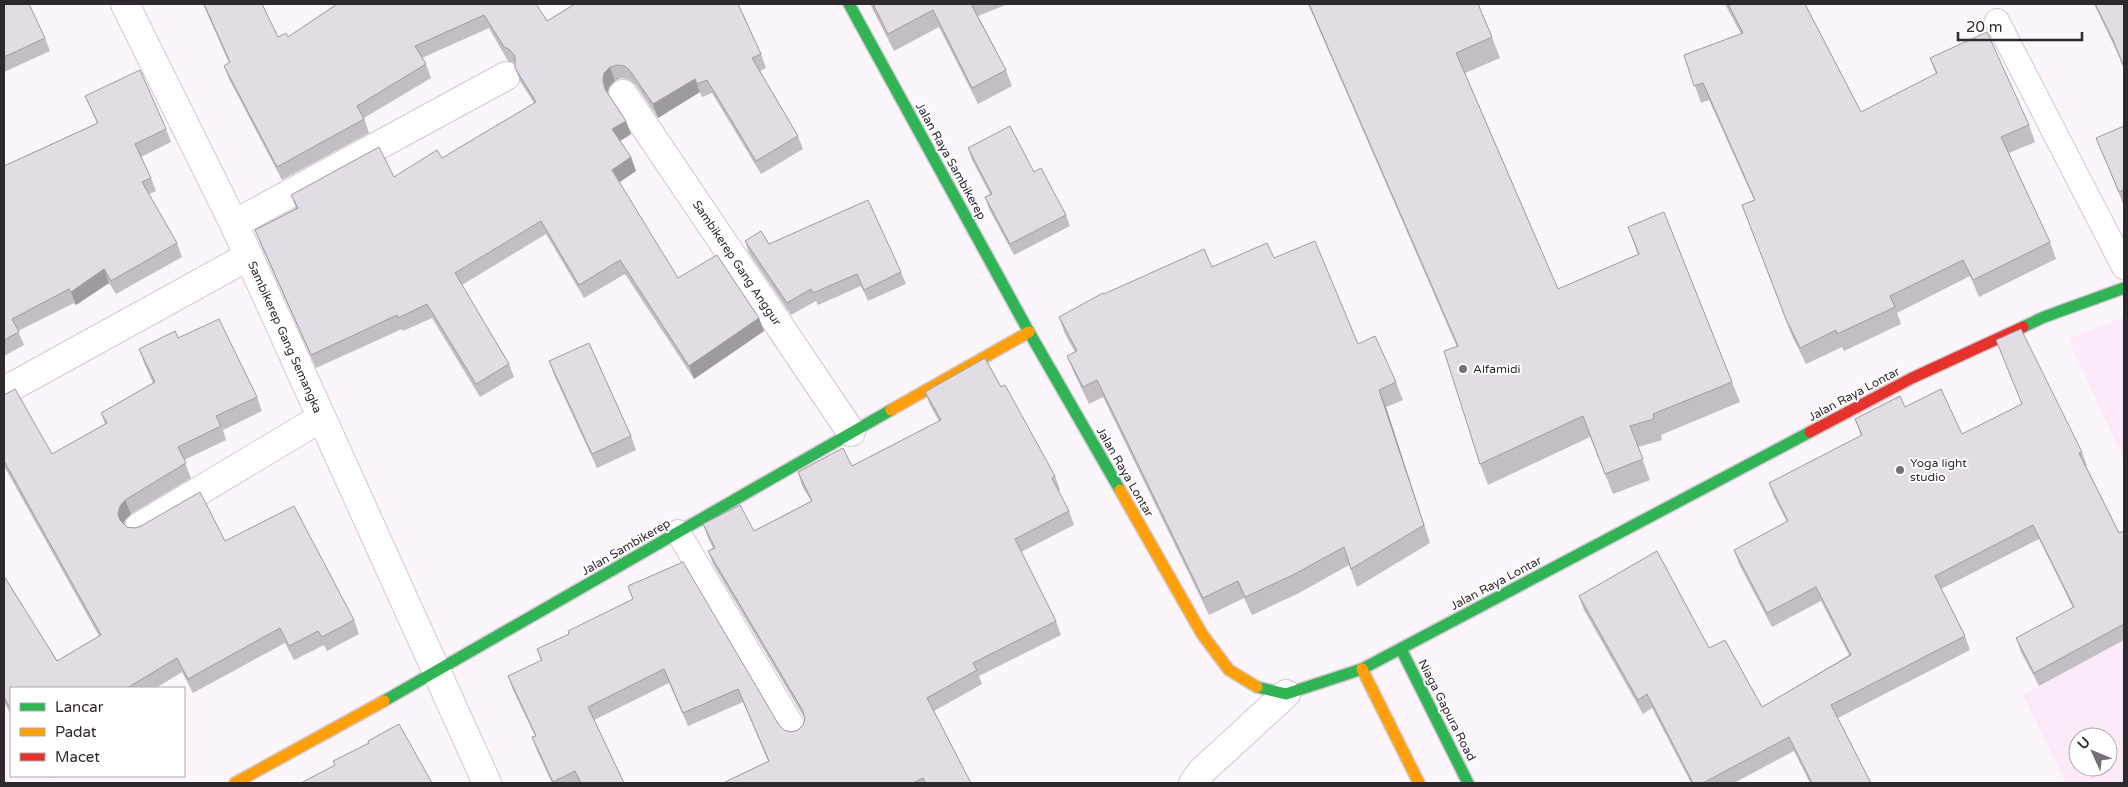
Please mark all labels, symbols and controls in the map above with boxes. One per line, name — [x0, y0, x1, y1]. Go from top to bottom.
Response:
scale bar — [1958, 10, 2082, 42]
text: 20 m — [1966, 18, 2003, 36]
street label: Jalan Raya Sambikerep — [913, 100, 989, 222]
street label: Sambikerep Gang Anggur — [690, 198, 784, 329]
street label: Sambikerep Gang Semangka — [245, 259, 325, 415]
place label: Alfamidi — [1473, 362, 1521, 376]
marker: Alfamidi — [1457, 363, 1469, 375]
street label: Jalan Raya Lontar — [1806, 364, 1902, 424]
street label: Jalan Raya Lontar — [1094, 425, 1157, 520]
place label: Yoga light studio — [1910, 456, 1967, 484]
marker: Yoga light studio — [1894, 464, 1906, 476]
street label: Jalan Sambikerep — [579, 516, 673, 578]
street label: Jalan Raya Lontar — [1448, 553, 1544, 613]
street label: Niaga Gapura Road — [1415, 657, 1479, 763]
legend — [10, 687, 185, 777]
text: Lancar — [55, 698, 104, 716]
text: Padat — [55, 723, 97, 741]
north arrow — [2068, 727, 2118, 777]
text: U — [2074, 734, 2094, 753]
text: Macet — [55, 748, 100, 766]

